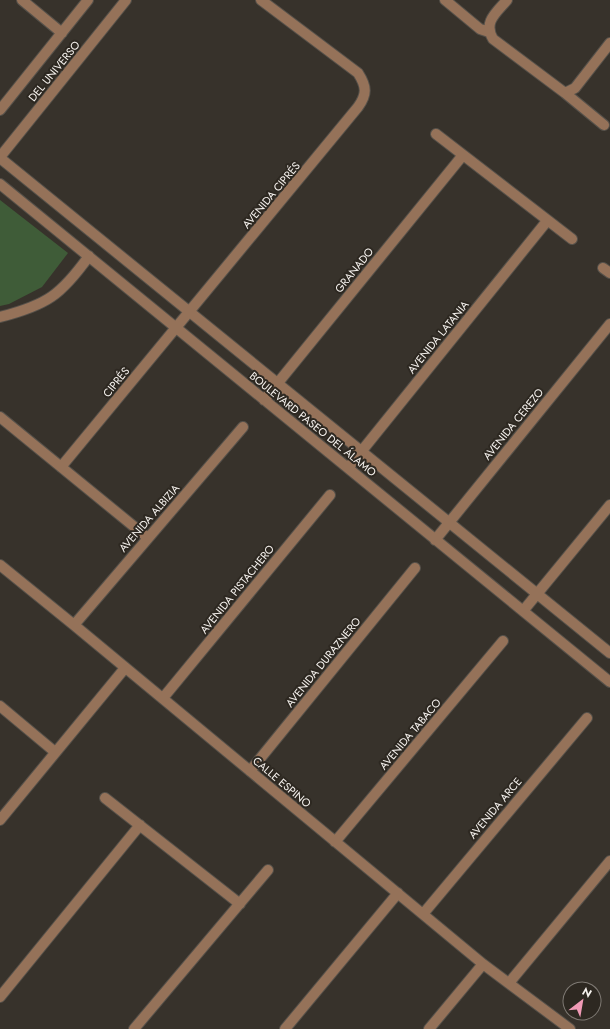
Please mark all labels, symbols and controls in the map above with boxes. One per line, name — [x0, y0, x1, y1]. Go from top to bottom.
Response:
street label: DEL UNIVERSO — [24, 37, 84, 105]
street label: AVENIDA CIPRÉS — [238, 158, 304, 232]
street label: GRANADO — [331, 244, 377, 296]
street label: AVENIDA LATANIA — [403, 296, 473, 377]
street label: CIPRÉS — [99, 364, 133, 400]
street label: BOULEVARD PASEO DEL ÁLAMO — [246, 368, 380, 480]
street label: AVENIDA CEREZO — [479, 384, 547, 463]
street label: AVENIDA ALBIZIA — [115, 480, 184, 555]
street label: AVENIDA PISTACHERO — [196, 541, 278, 637]
street label: AVENIDA DURAZNERO — [282, 613, 365, 710]
street label: AVENIDA TABACO — [375, 695, 445, 773]
street label: CALLE ESPINO — [249, 753, 315, 811]
street label: AVENIDA ARCE — [465, 774, 525, 842]
north arrow — [562, 981, 602, 1021]
text: N — [579, 983, 595, 1002]

